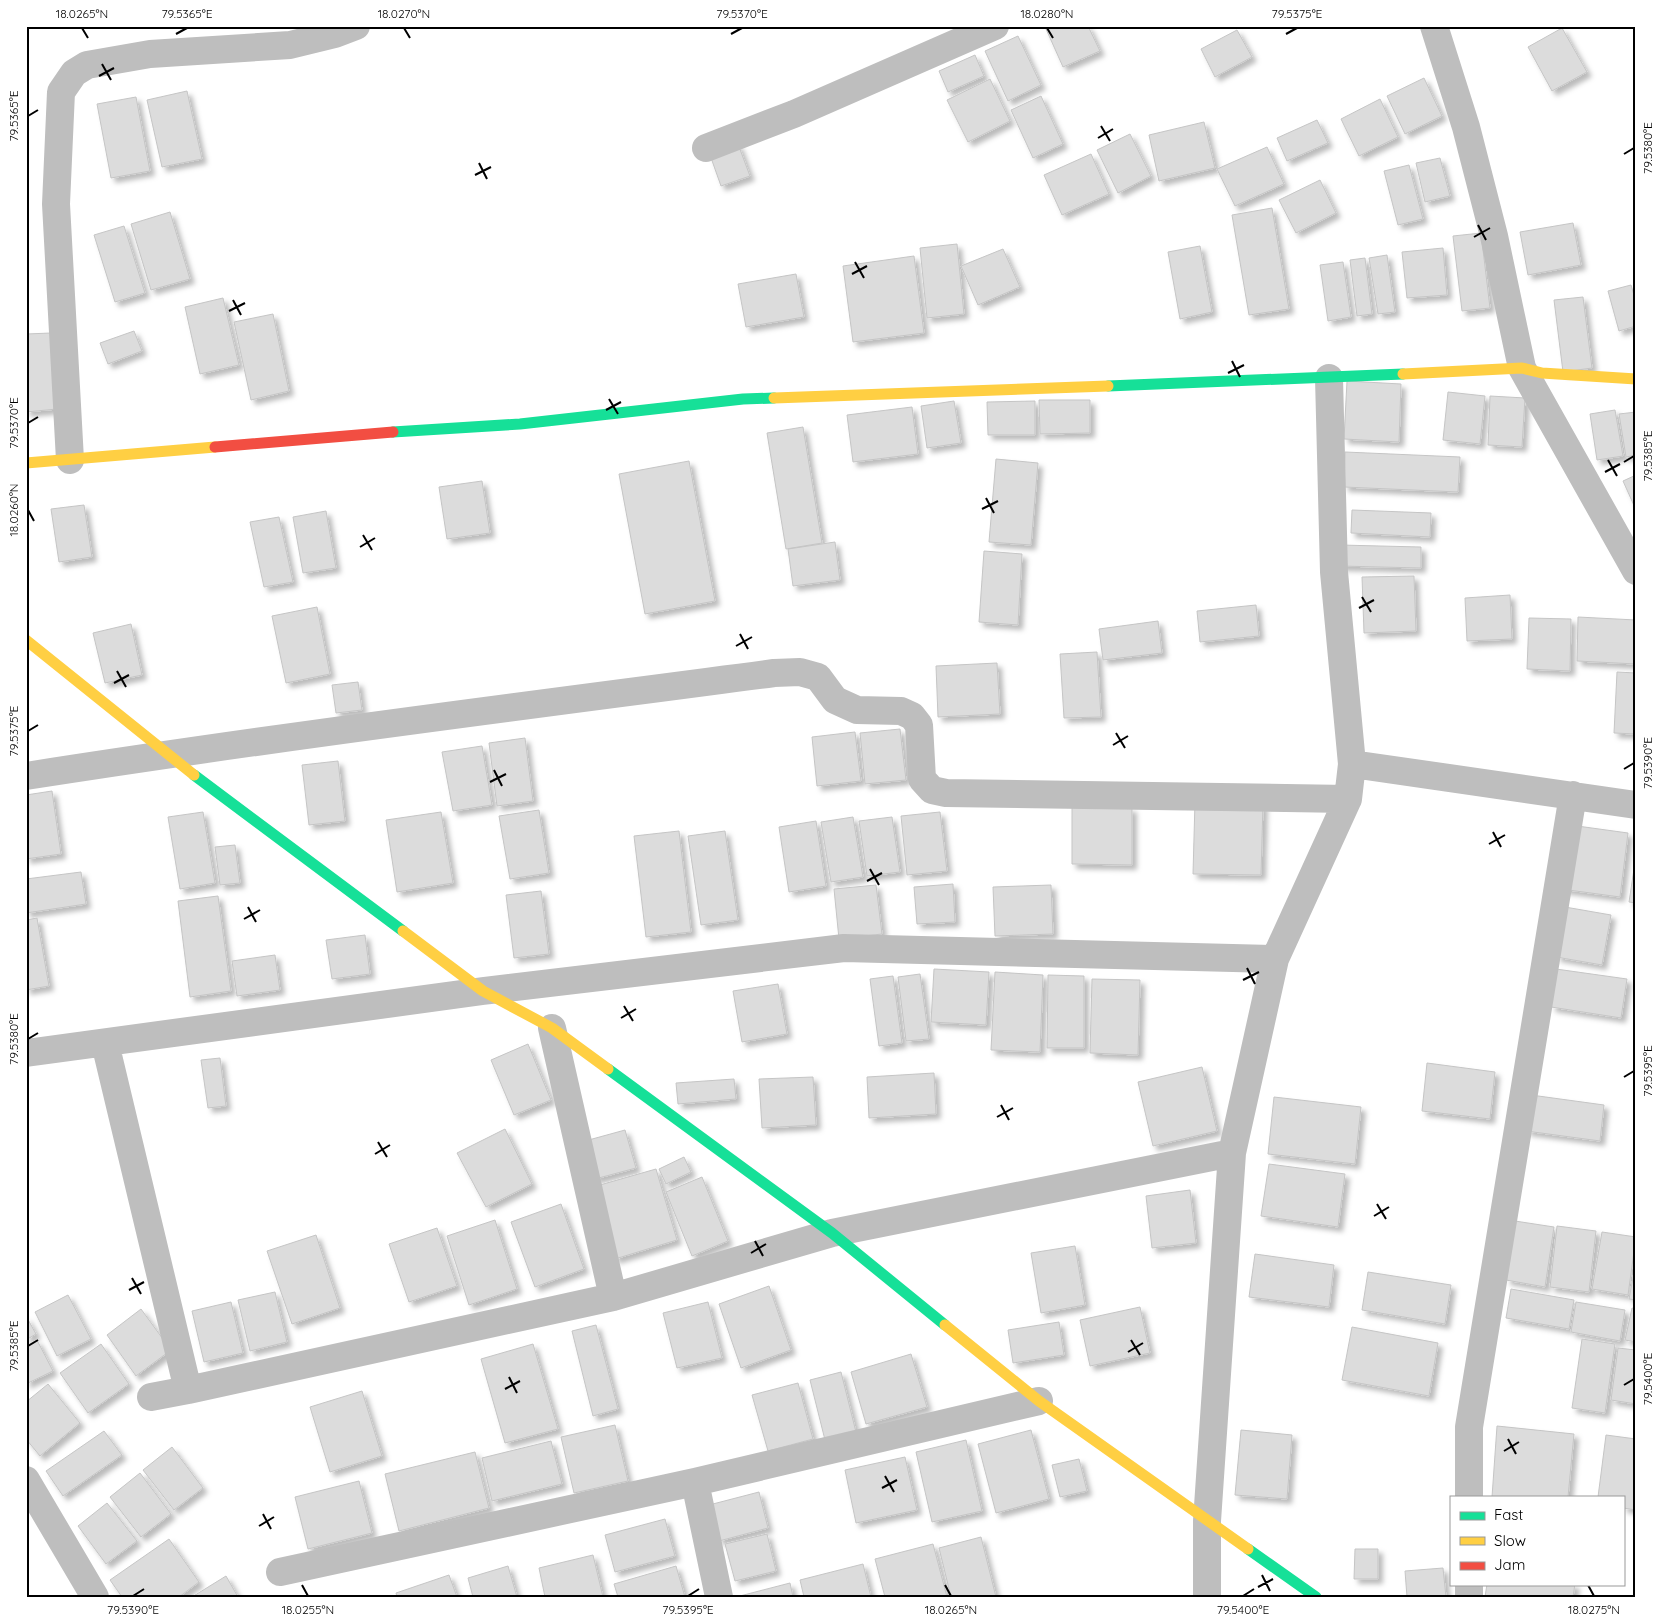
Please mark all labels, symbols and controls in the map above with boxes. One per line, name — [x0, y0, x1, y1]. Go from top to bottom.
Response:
text: 18.0265°N — [56, 6, 108, 21]
text: 79.5365°E — [161, 6, 213, 21]
text: 18.0270°N — [378, 6, 430, 21]
text: 79.5370°E — [716, 6, 768, 21]
text: 18.0280°N — [1020, 6, 1074, 21]
text: 79.5375°E — [1272, 6, 1323, 21]
text: 79.5365°E — [6, 90, 21, 142]
text: 79.5380°E — [1640, 122, 1655, 174]
text: 79.5370°E — [6, 397, 21, 449]
text: 79.5385°E — [1640, 430, 1655, 482]
text: 18.0260°N — [6, 483, 21, 537]
text: 79.5375°E — [6, 705, 21, 756]
text: 79.5390°E — [1640, 737, 1655, 789]
text: 79.5380°E — [6, 1013, 21, 1065]
text: 79.5395°E — [1640, 1045, 1655, 1097]
text: 79.5385°E — [6, 1320, 21, 1372]
text: 79.5400°E — [1640, 1353, 1655, 1405]
legend — [1450, 1496, 1624, 1586]
text: Fast — [1494, 1505, 1523, 1524]
text: Slow — [1494, 1531, 1526, 1550]
text: Jam — [1494, 1555, 1525, 1574]
text: 79.5390°E — [107, 1602, 159, 1617]
text: 18.0255°N — [282, 1602, 334, 1617]
text: 79.5395°E — [662, 1602, 714, 1617]
text: 18.0265°N — [925, 1602, 977, 1617]
text: 79.5400°E — [1217, 1602, 1269, 1617]
text: 18.0275°N — [1568, 1602, 1620, 1617]

